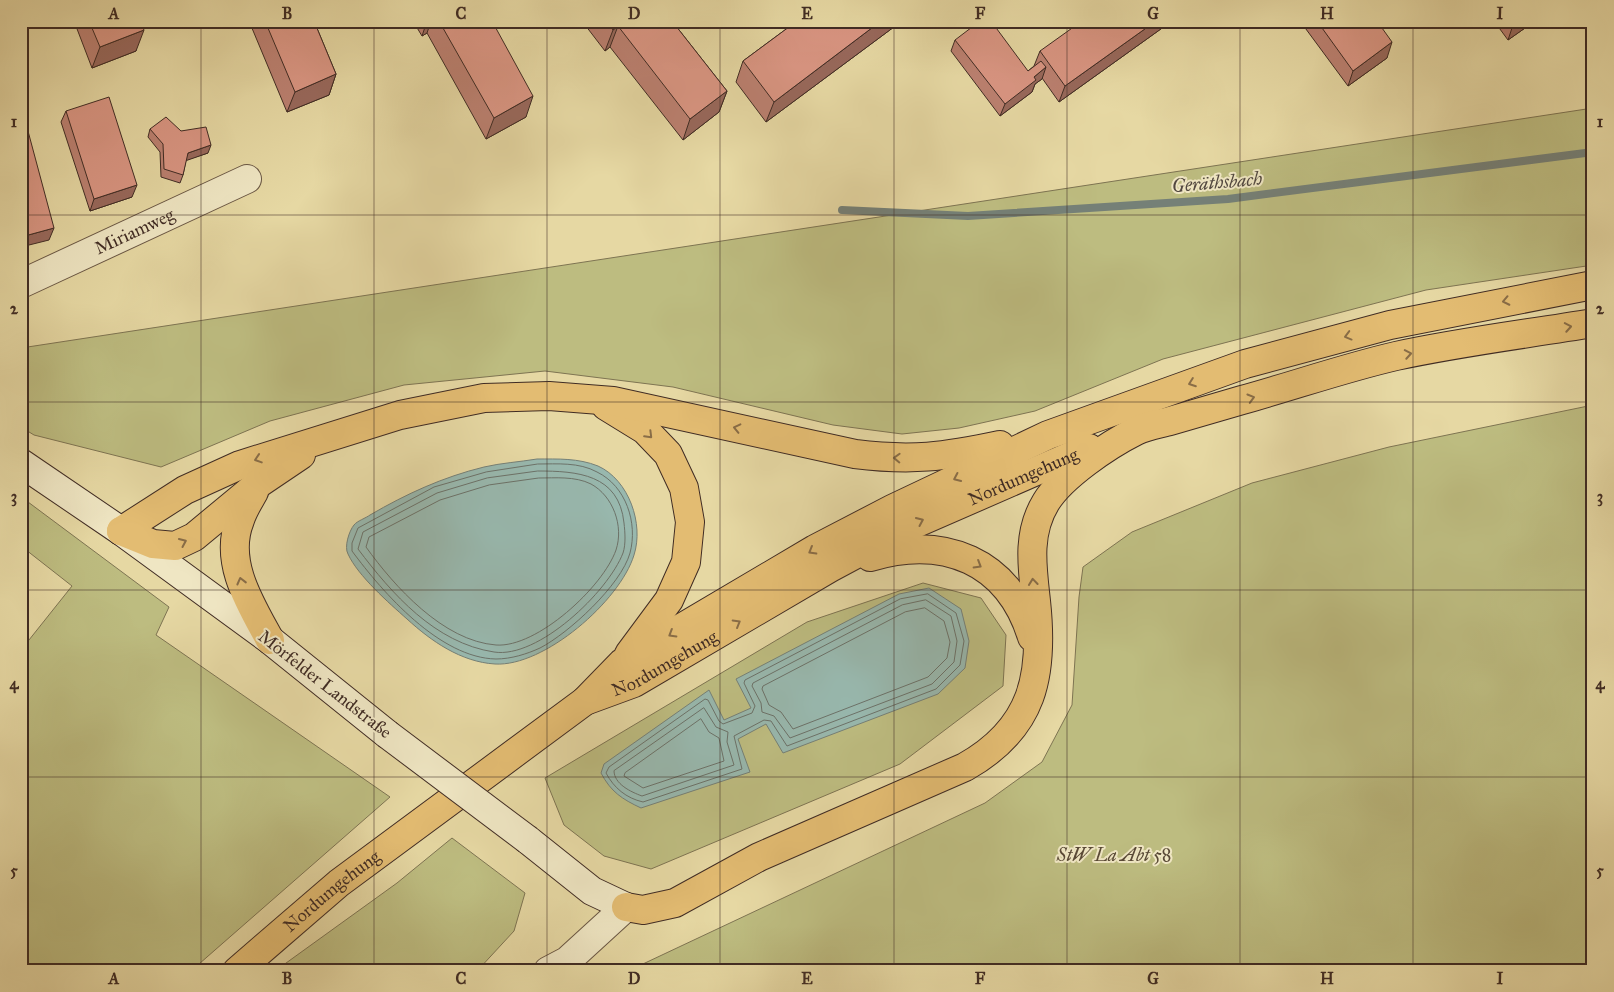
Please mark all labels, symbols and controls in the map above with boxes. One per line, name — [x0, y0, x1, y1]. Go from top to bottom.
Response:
text: A — [108, 4, 120, 23]
text: B — [282, 4, 292, 23]
text: C — [456, 4, 467, 23]
text: D — [628, 4, 641, 23]
text: E — [801, 4, 813, 23]
text: F — [975, 4, 986, 23]
text: G — [1147, 4, 1159, 23]
text: H — [1320, 4, 1334, 23]
text: I — [1497, 4, 1504, 23]
text: 1 — [11, 112, 18, 131]
text: 1 — [1597, 112, 1604, 131]
water label: Geräthsbach — [1171, 167, 1263, 197]
street label: Miriamweg — [91, 203, 179, 259]
one-way arrow — [1502, 295, 1511, 306]
text: 2 — [10, 299, 19, 318]
text: 2 — [1596, 299, 1605, 318]
one-way arrow — [1563, 323, 1572, 333]
one-way arrow — [1344, 331, 1352, 341]
one-way arrow — [1403, 350, 1412, 360]
one-way arrow — [1188, 377, 1197, 387]
one-way arrow — [1247, 393, 1255, 403]
one-way arrow — [733, 423, 742, 433]
one-way arrow — [644, 429, 653, 438]
street label: Nordumgehung — [965, 443, 1083, 510]
one-way arrow — [892, 453, 900, 463]
one-way arrow — [255, 454, 263, 464]
one-way arrow — [953, 472, 962, 482]
text: 3 — [11, 487, 17, 507]
text: 3 — [1597, 487, 1603, 507]
one-way arrow — [915, 517, 924, 528]
one-way arrow — [178, 538, 187, 549]
one-way arrow — [808, 545, 817, 555]
one-way arrow — [972, 559, 981, 569]
one-way arrow — [236, 576, 247, 585]
one-way arrow — [1028, 578, 1039, 586]
one-way arrow — [731, 619, 740, 629]
street label: Mörfelder Landstraße — [254, 625, 396, 743]
street label: Nordumgehung — [609, 625, 723, 701]
one-way arrow — [668, 628, 677, 638]
text: 4 — [10, 674, 20, 694]
text: 4 — [1596, 674, 1606, 694]
park label: StW La Abt 58 — [1056, 844, 1171, 866]
street label: Nordumgehung — [279, 845, 385, 937]
text: 5 — [10, 861, 18, 880]
text: 5 — [1596, 861, 1604, 880]
text: A — [108, 969, 120, 988]
text: B — [282, 969, 292, 988]
text: C — [456, 969, 467, 988]
text: D — [628, 969, 641, 988]
text: E — [801, 969, 813, 988]
text: F — [975, 969, 986, 988]
text: G — [1147, 969, 1159, 988]
text: H — [1320, 969, 1334, 988]
text: I — [1497, 969, 1504, 988]

